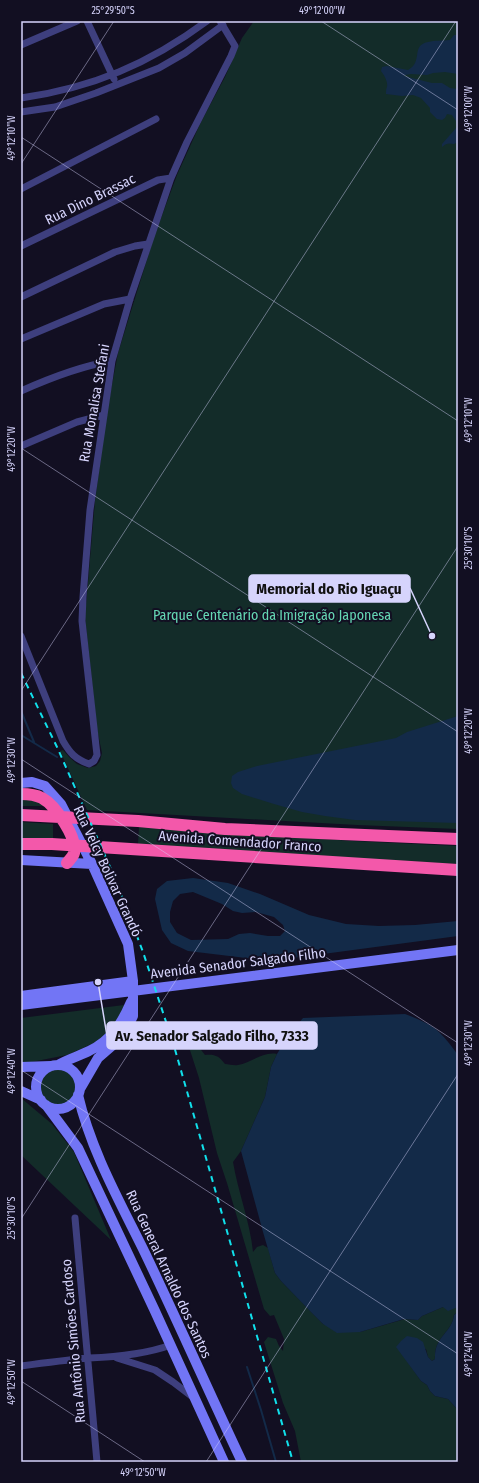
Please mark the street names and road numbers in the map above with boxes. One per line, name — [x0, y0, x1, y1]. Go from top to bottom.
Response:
street label: Rua Dino Brassac — [42, 170, 138, 229]
street label: Rua Monalisa Stefani — [76, 343, 113, 464]
street label: Rua Velcy Bolivar Grandó — [70, 803, 145, 940]
street label: Avenida Comendador Franco — [158, 827, 322, 856]
street label: Avenida Senador Salgado Filho — [149, 944, 327, 983]
street label: Rua General Arnaldo dos Santos — [122, 1187, 215, 1361]
street label: Rua Antônio Simões Cardoso — [58, 1258, 89, 1424]

